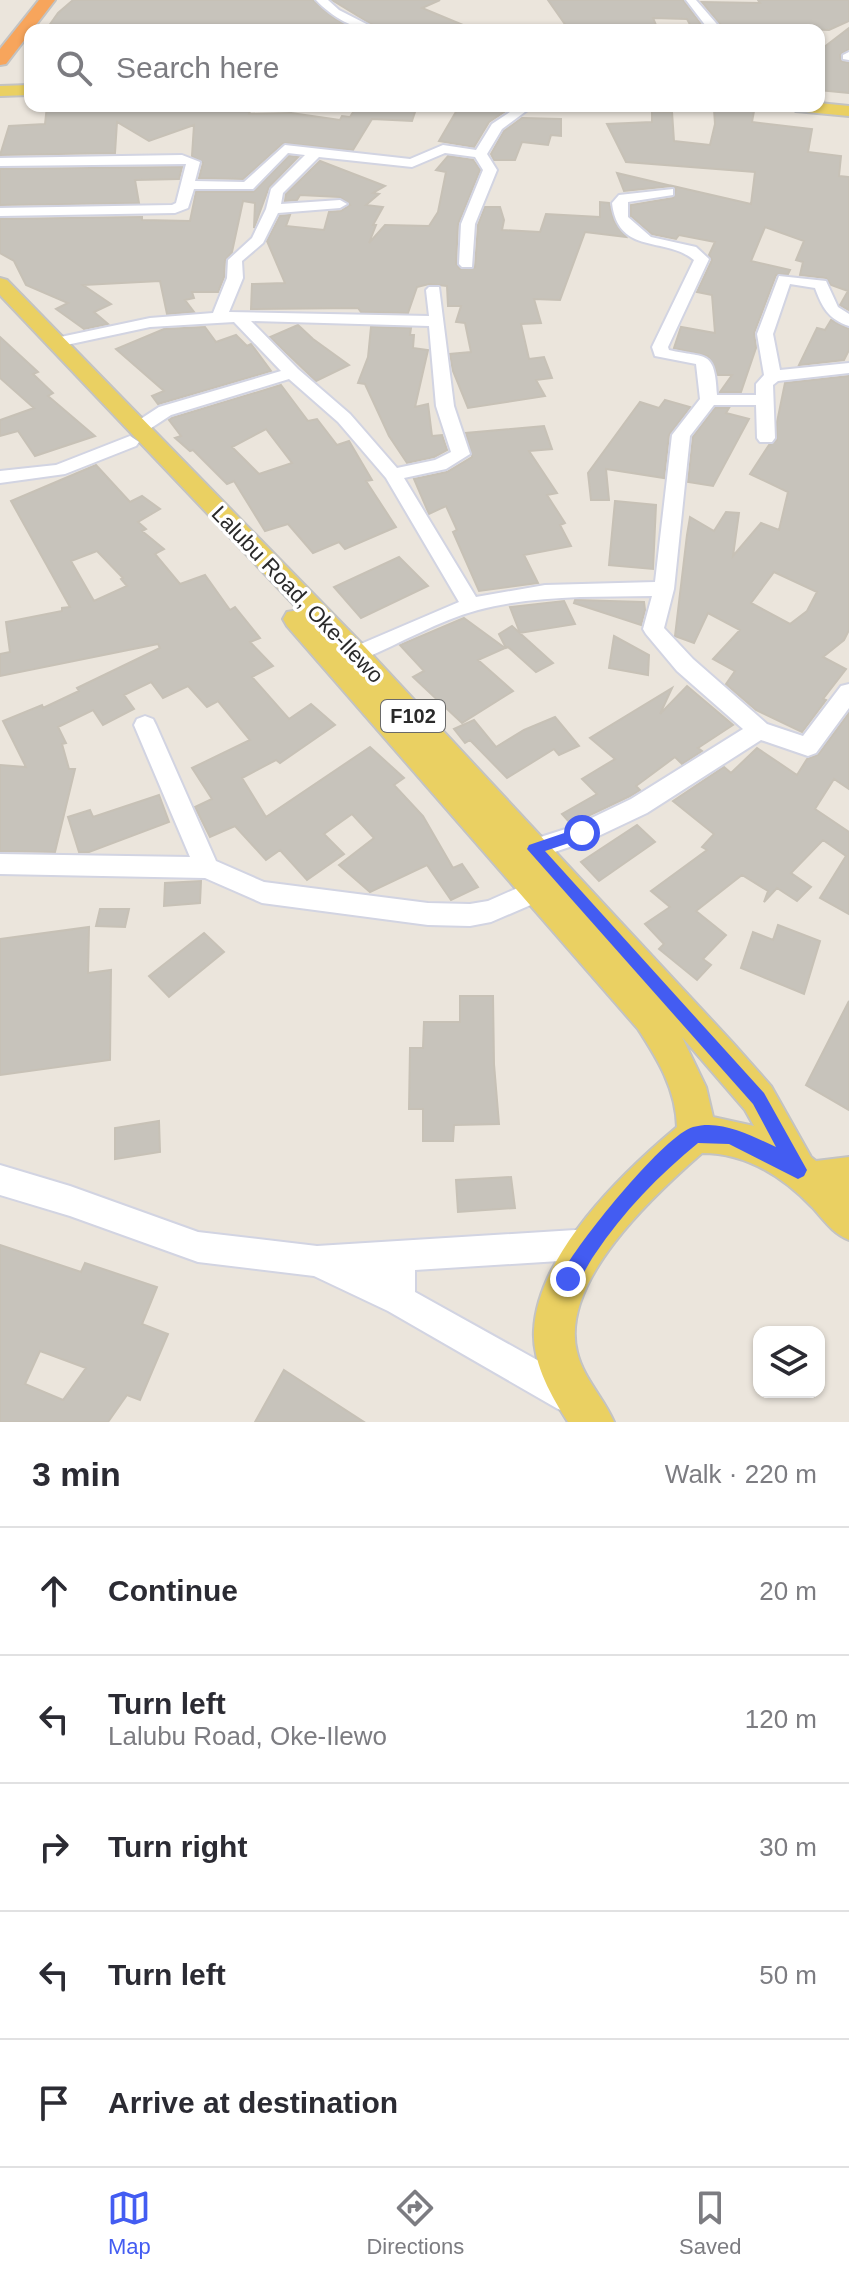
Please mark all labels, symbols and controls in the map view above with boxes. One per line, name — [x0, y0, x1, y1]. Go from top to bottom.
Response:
search box — [24, 24, 825, 112]
icon: search — [52, 46, 96, 90]
text: Search here — [116, 51, 279, 84]
street label: Lalubu Road, Oke-Ilewo — [207, 501, 389, 688]
road number: F102 — [381, 700, 445, 732]
route start — [564, 815, 600, 851]
route end — [550, 1261, 586, 1297]
map controls — [753, 1326, 825, 1398]
button: layers — [753, 1326, 825, 1398]
text: 3 min — [32, 1455, 121, 1493]
text: Walk · 220 m — [665, 1459, 817, 1489]
icon: ahead — [32, 1569, 76, 1613]
text: Continue — [108, 1574, 238, 1607]
text: 20 m — [759, 1576, 817, 1606]
text: Turn left — [108, 1687, 226, 1720]
icon: left — [32, 1697, 76, 1741]
text: 120 m — [745, 1704, 817, 1734]
text: Lalubu Road, Oke-Ilewo — [108, 1721, 387, 1751]
icon: right — [32, 1825, 76, 1869]
text: Turn right — [108, 1830, 247, 1863]
text: 30 m — [759, 1832, 817, 1862]
icon: left — [32, 1953, 76, 1997]
text: Turn left — [108, 1958, 226, 1991]
text: 50 m — [759, 1960, 817, 1990]
icon: arrive — [32, 2081, 76, 2125]
text: Arrive at destination — [108, 2086, 398, 2119]
tab: Map — [107, 2186, 151, 2260]
tab: Directions — [366, 2186, 464, 2260]
tab: Saved — [679, 2186, 742, 2260]

